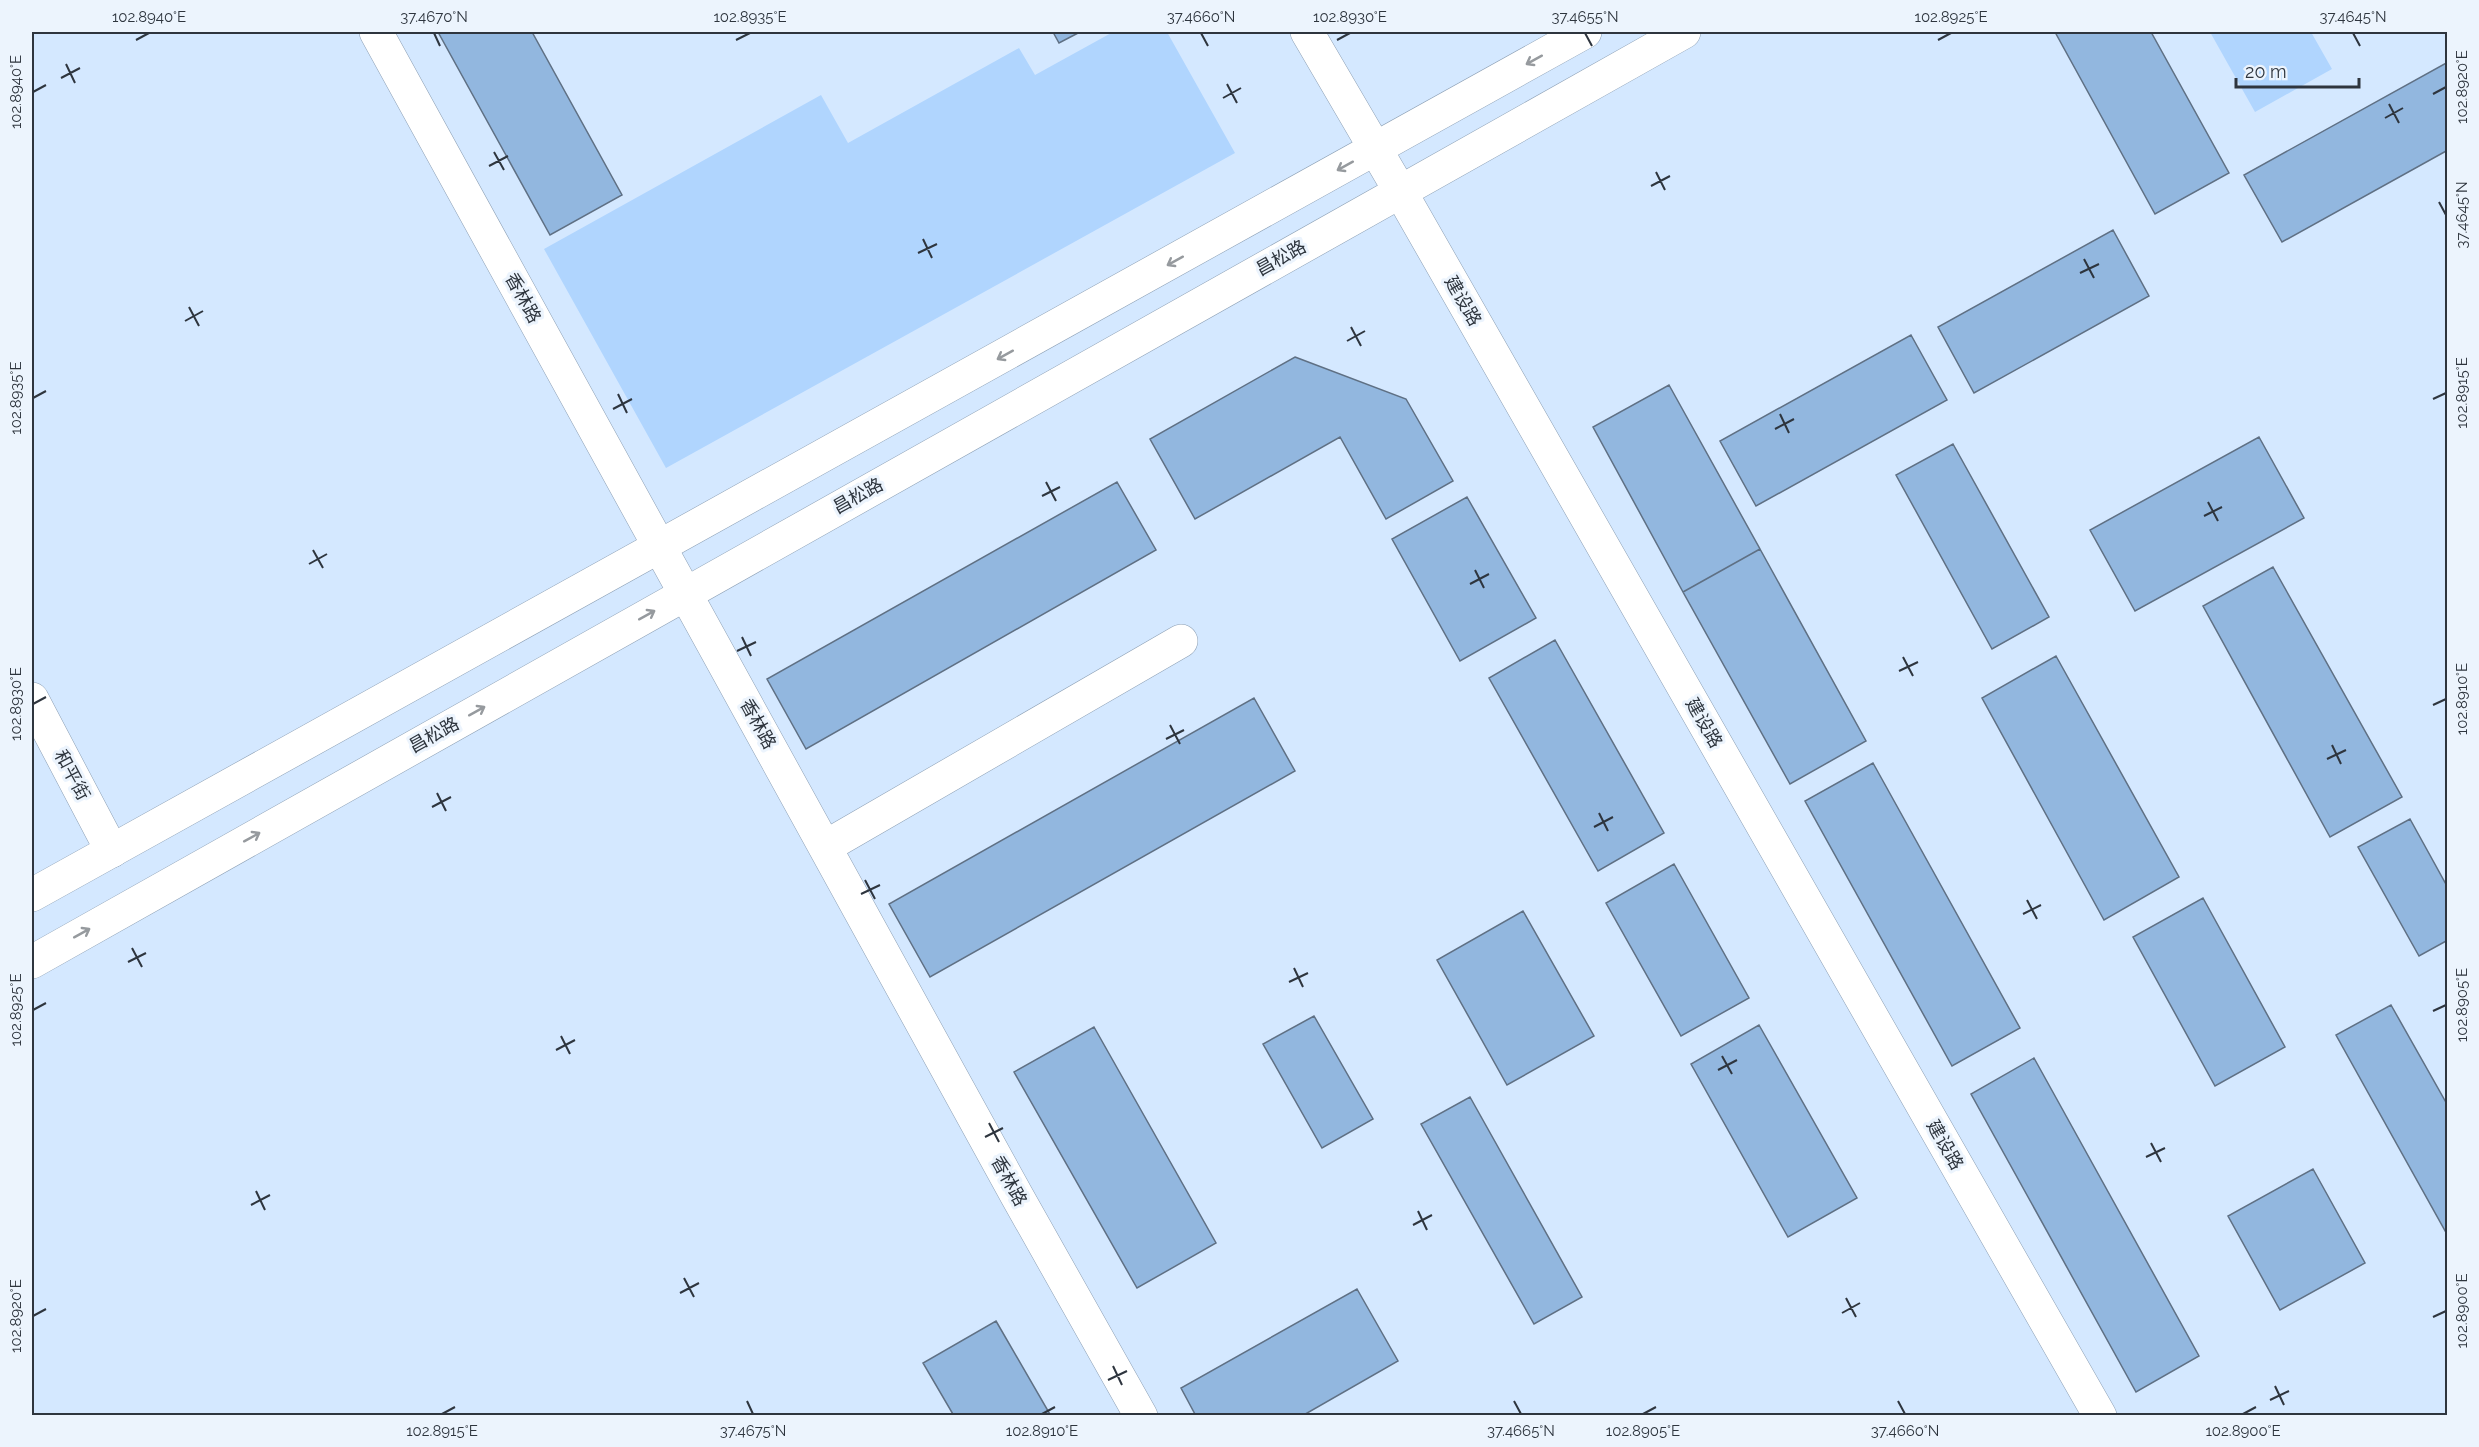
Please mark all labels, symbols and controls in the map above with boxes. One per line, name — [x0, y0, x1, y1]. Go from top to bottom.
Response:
text: 102.8940°E — [112, 8, 186, 26]
text: 37.4670°N — [400, 8, 468, 26]
text: 102.8935°E — [713, 8, 787, 26]
text: 37.4660°N — [1167, 8, 1235, 26]
text: 102.8930°E — [1313, 8, 1387, 26]
text: 37.4655°N — [1552, 8, 1618, 26]
text: 102.8925°E — [1914, 8, 1988, 26]
text: 37.4645°N — [2320, 8, 2386, 26]
text: 102.8920°E — [2453, 50, 2471, 124]
scale bar — [2236, 51, 2359, 89]
one-way arrow — [1526, 54, 1543, 66]
text: 102.8940°E — [7, 55, 25, 129]
text: 20 m — [2245, 61, 2287, 82]
one-way arrow — [1337, 161, 1355, 172]
text: 37.4645°N — [2453, 182, 2471, 248]
street label: 昌松路 — [1252, 235, 1309, 280]
one-way arrow — [1167, 255, 1184, 267]
street label: 香林路 — [501, 269, 546, 326]
street label: 建设路 — [1441, 272, 1486, 329]
one-way arrow — [996, 350, 1013, 362]
text: 102.8915°E — [2453, 357, 2471, 429]
text: 102.8935°E — [7, 361, 25, 435]
street label: 昌松路 — [829, 473, 886, 518]
one-way arrow — [638, 609, 655, 621]
text: 102.8910°E — [2453, 663, 2471, 735]
text: 102.8930°E — [7, 667, 25, 741]
street label: 建设路 — [1682, 694, 1727, 751]
street label: 香林路 — [736, 695, 781, 752]
one-way arrow — [468, 704, 485, 716]
street label: 昌松路 — [405, 712, 462, 757]
street label: 和平街 — [50, 746, 94, 804]
one-way arrow — [243, 831, 261, 842]
one-way arrow — [73, 927, 91, 938]
text: 102.8905°E — [2453, 968, 2471, 1042]
text: 102.8925°E — [7, 973, 25, 1047]
street label: 建设路 — [1923, 1116, 1968, 1173]
street label: 香林路 — [987, 1152, 1032, 1209]
text: 102.8900°E — [2453, 1273, 2471, 1349]
text: 102.8920°E — [7, 1279, 25, 1353]
text: 102.8915°E — [406, 1422, 478, 1440]
text: 37.4675°N — [720, 1422, 786, 1440]
text: 102.8910°E — [1006, 1422, 1078, 1440]
text: 37.4665°N — [1487, 1422, 1555, 1440]
text: 102.8905°E — [1606, 1422, 1680, 1440]
text: 37.4660°N — [1871, 1422, 1939, 1440]
text: 102.8900°E — [2205, 1422, 2281, 1440]

